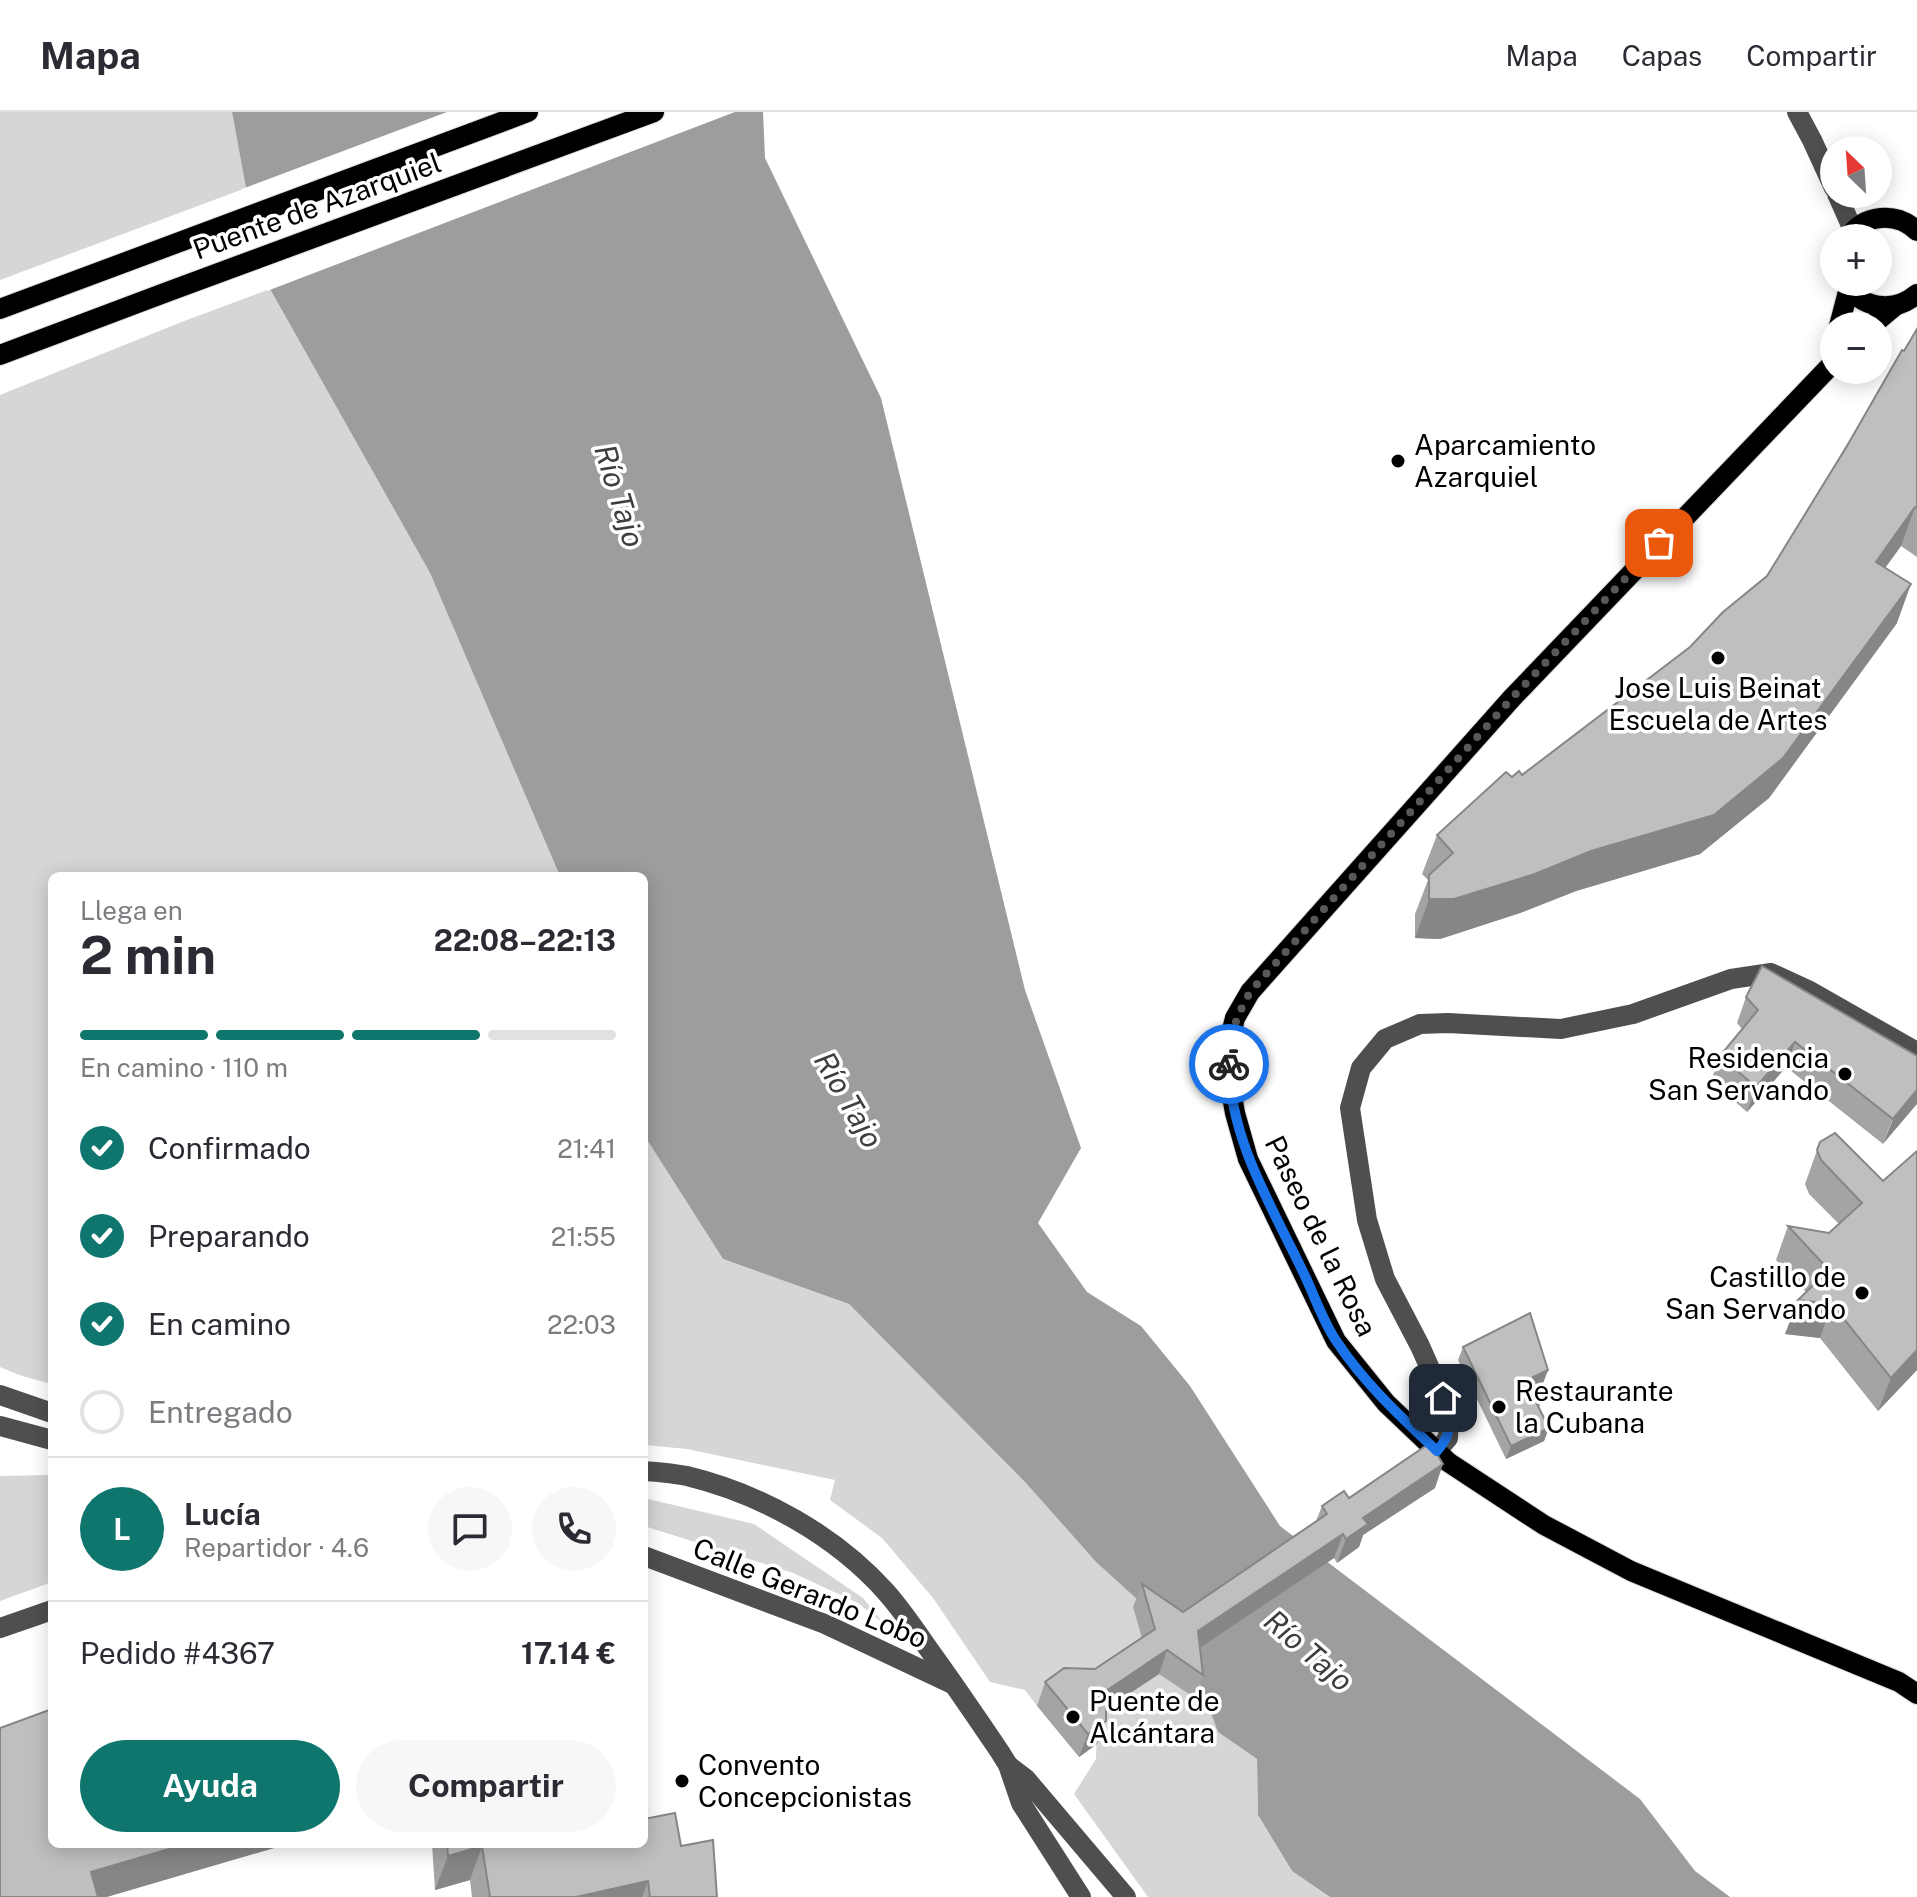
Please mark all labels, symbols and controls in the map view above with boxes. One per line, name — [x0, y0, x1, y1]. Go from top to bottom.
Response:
text: Mapa — [40, 33, 141, 78]
text: Mapa — [1505, 39, 1578, 72]
text: Capas — [1622, 39, 1702, 72]
text: Compartir — [1746, 39, 1877, 72]
north arrow — [1820, 136, 1892, 208]
map controls — [1820, 136, 1892, 384]
street label: Puente de Azarquiel — [188, 145, 445, 266]
button: + — [1820, 224, 1892, 296]
button: − — [1820, 312, 1892, 384]
place label: Aparcamiento Azarquiel — [1414, 428, 1596, 493]
water label: Río Tajo — [587, 440, 653, 551]
marker: Aparcamiento Azarquiel — [1389, 452, 1407, 470]
pin — [1625, 509, 1693, 577]
icon: bag — [1637, 521, 1681, 565]
marker: Jose Luis Beinat Escuela de Artes — [1709, 649, 1727, 667]
place label: Jose Luis Beinat Escuela de Artes — [1609, 671, 1827, 736]
text: Llega en — [80, 895, 183, 926]
text: 22:08–22:13 — [434, 922, 616, 958]
text: 2 min — [80, 925, 216, 986]
courier — [1189, 1024, 1269, 1104]
place label: Residencia San Servando — [1648, 1041, 1829, 1106]
icon: bike — [1207, 1042, 1251, 1086]
water label: Río Tajo — [807, 1045, 891, 1154]
text: En camino · 110 m — [80, 1052, 288, 1083]
marker: Residencia San Servando — [1836, 1065, 1854, 1083]
icon: check — [80, 1126, 124, 1170]
text: Confirmado — [148, 1130, 311, 1166]
street label: Paseo de la Rosa — [1259, 1130, 1384, 1341]
text: 21:41 — [557, 1133, 616, 1164]
icon: check — [80, 1214, 124, 1258]
text: Preparando — [148, 1218, 310, 1254]
text: 21:55 — [551, 1221, 616, 1252]
place label: Castillo de San Servando — [1665, 1260, 1846, 1325]
marker: Castillo de San Servando — [1853, 1284, 1871, 1302]
icon: check — [80, 1302, 124, 1346]
text: En camino — [148, 1306, 291, 1342]
text: 22:03 — [547, 1309, 616, 1340]
pin — [1409, 1364, 1477, 1432]
place label: Restaurante la Cubana — [1515, 1374, 1674, 1439]
icon: home — [1421, 1376, 1465, 1420]
text: Entregado — [148, 1394, 293, 1430]
marker: Restaurante la Cubana — [1490, 1398, 1508, 1416]
button: chat — [428, 1487, 512, 1571]
button: phone — [532, 1487, 616, 1571]
text: Lucía — [184, 1496, 261, 1532]
text: L — [113, 1511, 131, 1547]
street label: Calle Gerardo Lobo — [689, 1531, 932, 1654]
text: Repartidor · 4.6 — [184, 1532, 369, 1563]
water label: Río Tajo — [1257, 1602, 1360, 1698]
text: Pedido #4367 — [80, 1635, 275, 1671]
text: 17.14 € — [521, 1635, 616, 1671]
place label: Puente de Alcántara — [1089, 1684, 1220, 1749]
marker: Puente de Alcántara — [1064, 1708, 1082, 1726]
button: Ayuda — [80, 1740, 340, 1832]
button: Compartir — [356, 1740, 616, 1832]
place label: Convento Concepcionistas — [698, 1748, 912, 1813]
marker: Convento Concepcionistas — [673, 1772, 691, 1790]

